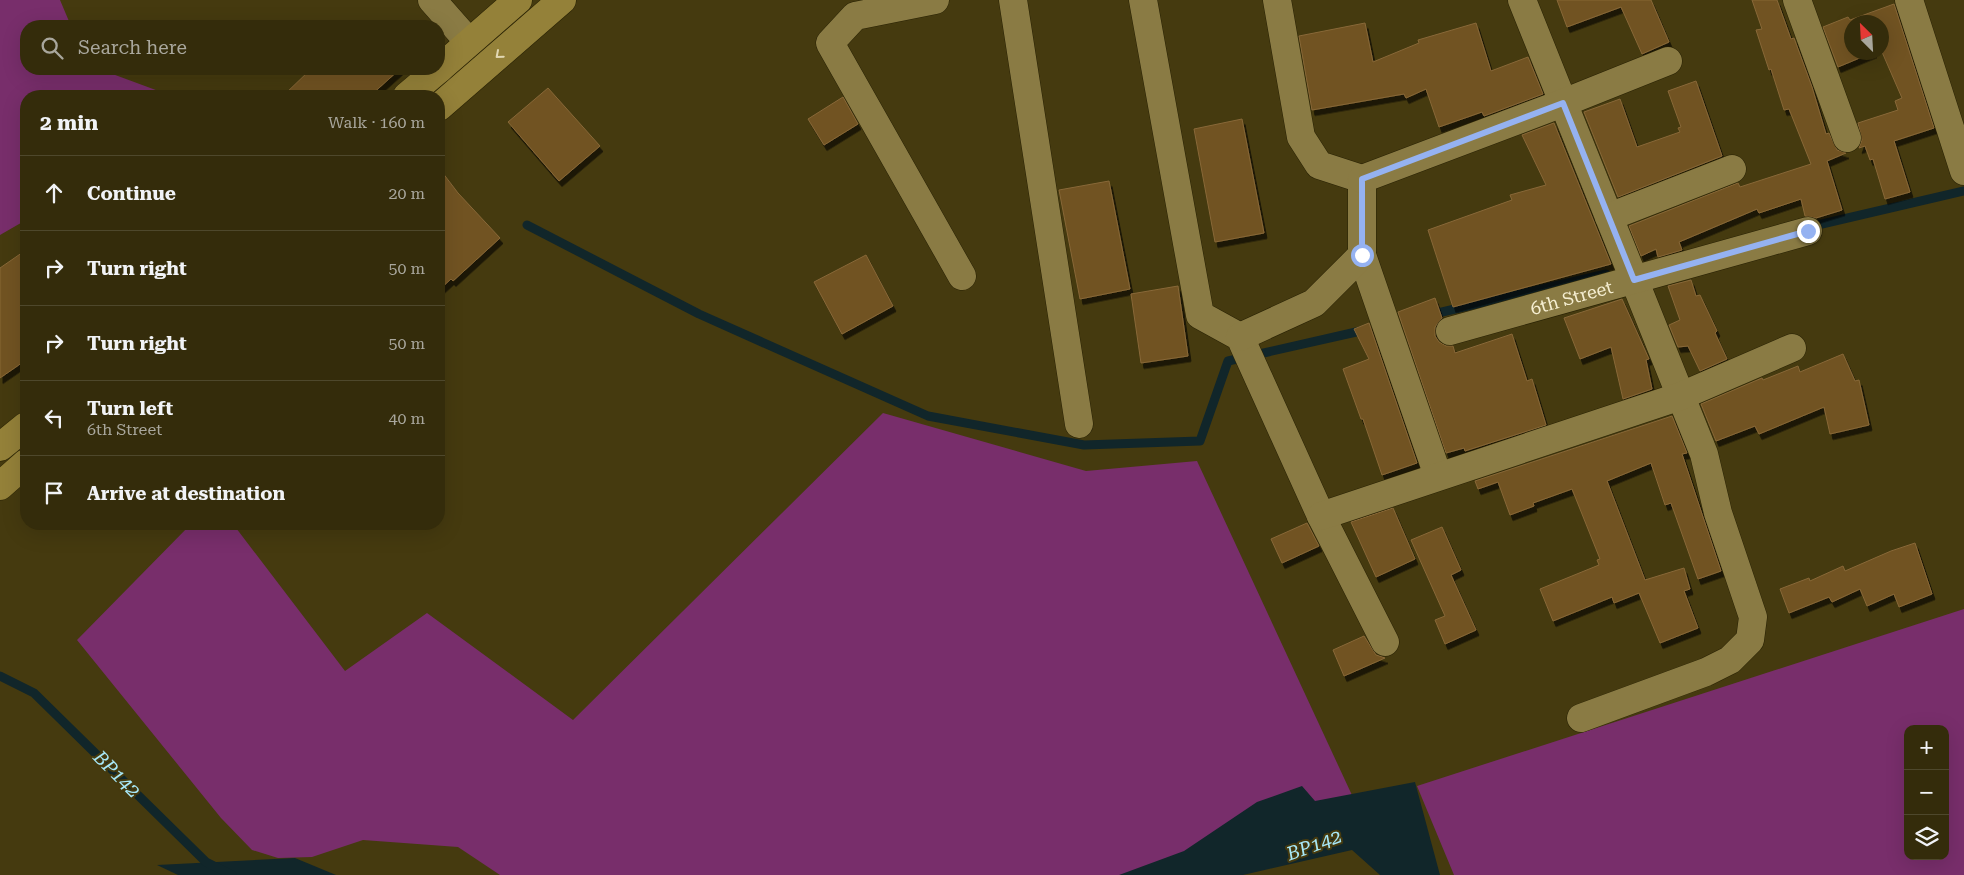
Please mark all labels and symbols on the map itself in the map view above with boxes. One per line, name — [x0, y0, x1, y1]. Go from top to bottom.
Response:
north arrow — [1844, 15, 1889, 60]
one-way arrow — [496, 49, 505, 58]
route end — [1797, 220, 1820, 243]
route start — [1351, 244, 1374, 267]
street label: 6th Street — [1528, 276, 1615, 319]
water label: BP142 — [88, 745, 145, 802]
water label: BP142 — [1282, 824, 1345, 866]

